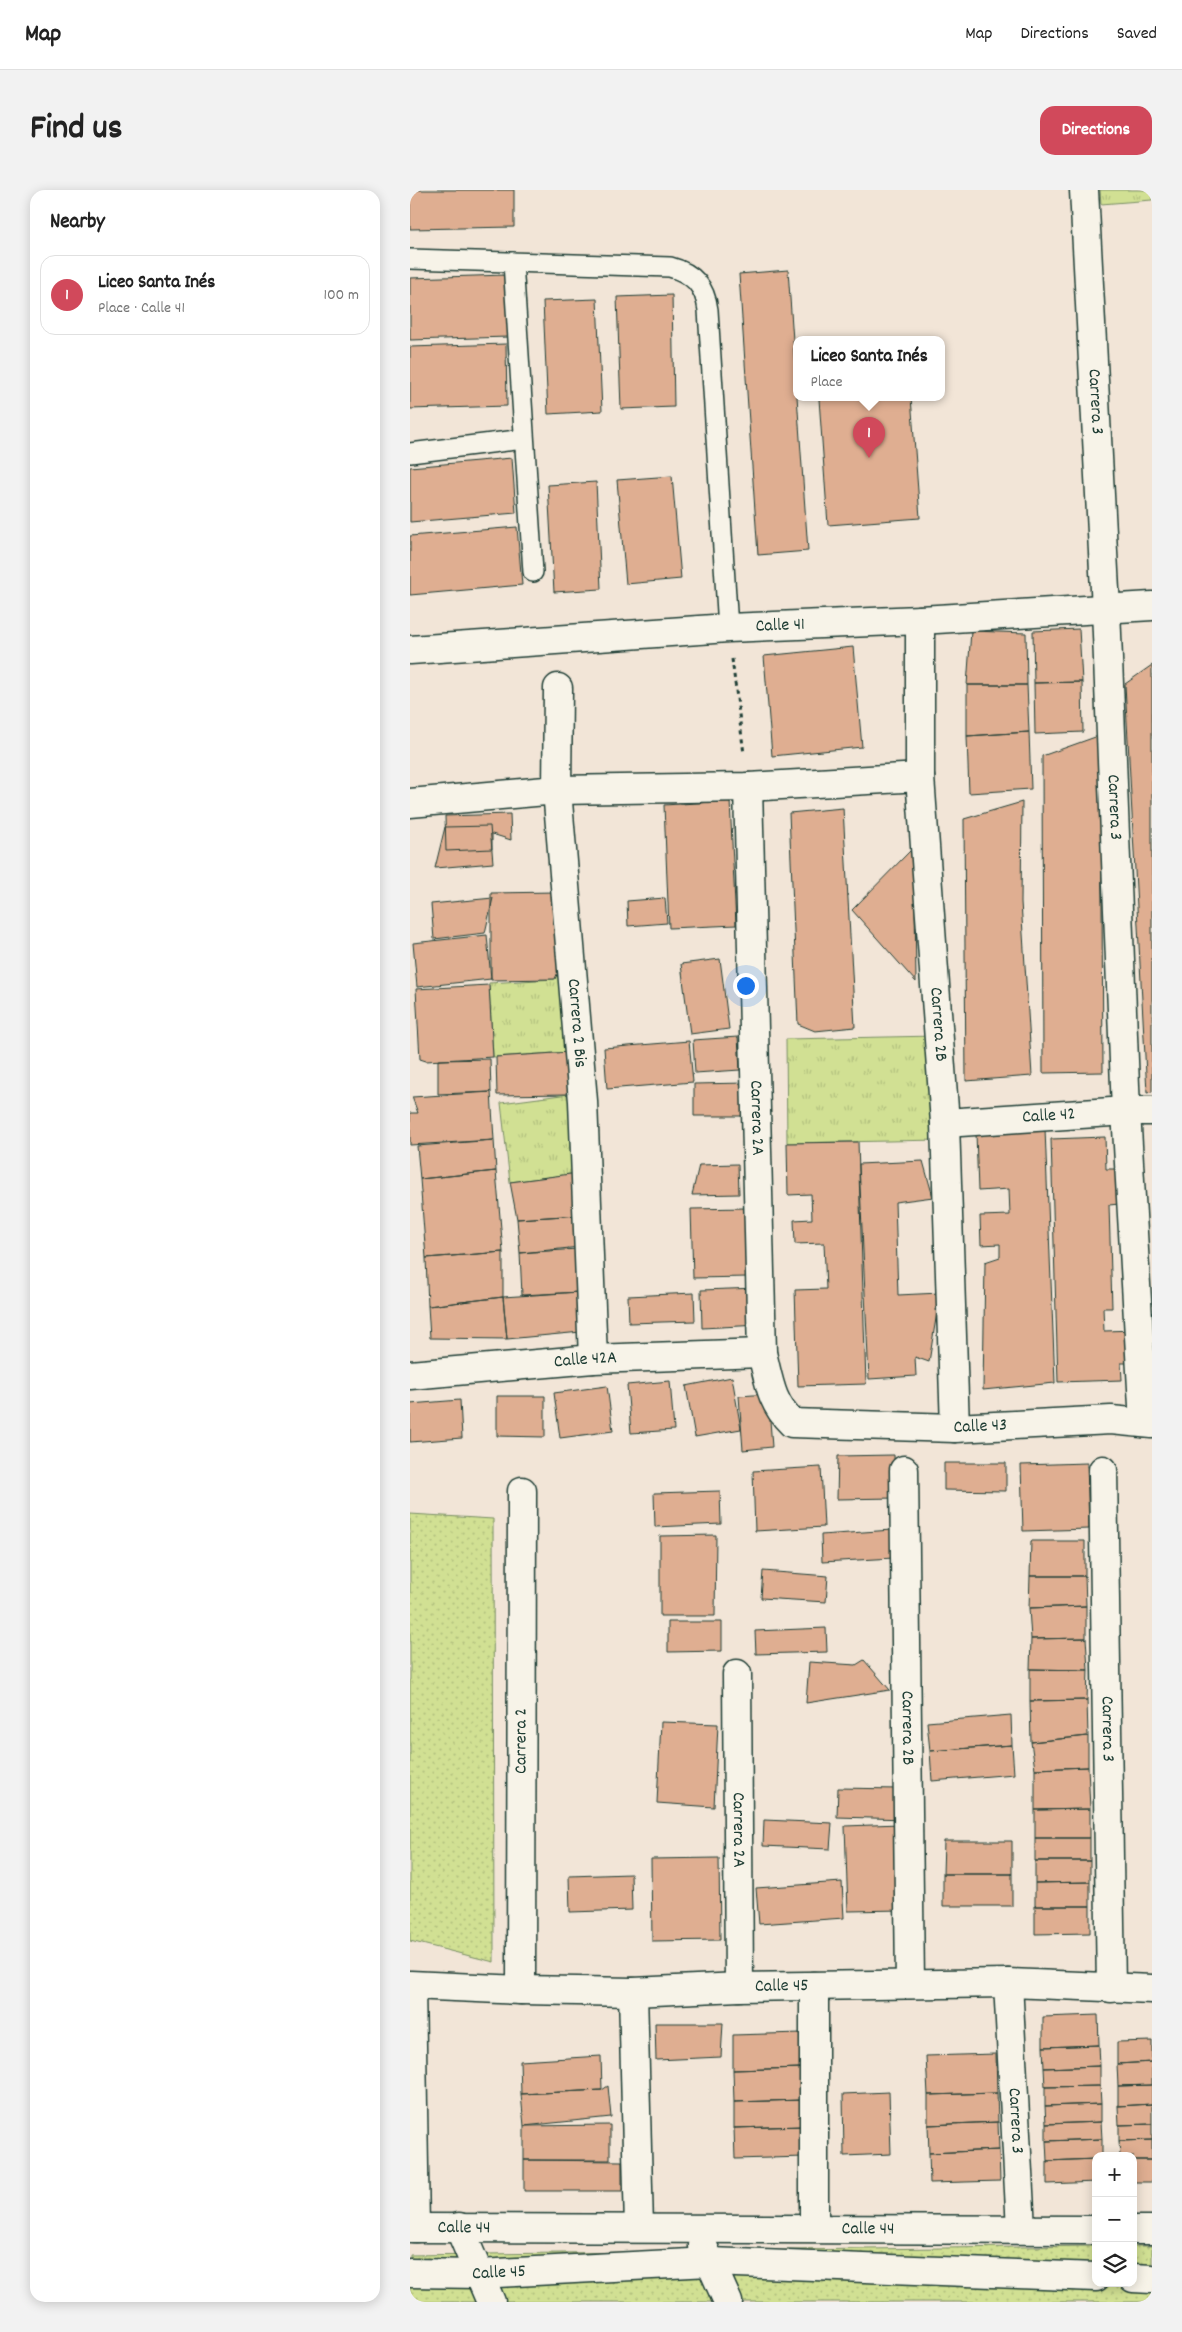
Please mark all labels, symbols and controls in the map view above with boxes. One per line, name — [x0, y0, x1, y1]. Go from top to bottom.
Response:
text: Map — [25, 18, 61, 52]
text: Map — [965, 22, 992, 47]
text: Directions — [1020, 22, 1089, 47]
text: Saved — [1117, 22, 1157, 47]
text: Find us — [30, 105, 122, 155]
button: Directions — [1040, 106, 1152, 155]
text: Nearby — [50, 208, 105, 238]
text: Liceo Santa Inés — [98, 270, 215, 297]
text: 1 — [65, 284, 69, 307]
text: 100 m — [323, 284, 359, 307]
text: Place · Calle 41 — [98, 297, 185, 320]
popup — [793, 336, 945, 401]
text: Liceo Santa Inés — [810, 344, 928, 371]
street label: Carrera 3 — [1081, 368, 1109, 435]
text: Place — [810, 371, 842, 394]
pin: 1 — [853, 417, 885, 458]
street label: Calle 41 — [755, 612, 805, 639]
street label: Carrera 3 — [1100, 774, 1128, 841]
your location — [733, 973, 759, 999]
street label: Carrera 2 Bis — [560, 978, 593, 1069]
street label: Carrera 2B — [923, 986, 953, 1062]
street label: Carrera 2A — [743, 1080, 770, 1156]
street label: Calle 42 — [1021, 1102, 1076, 1130]
street label: Calle 42A — [553, 1346, 617, 1375]
street label: Calle 43 — [953, 1413, 1008, 1441]
street label: Carrera 2B — [894, 1691, 920, 1765]
street label: Carrera 3 — [1094, 1696, 1120, 1762]
street label: Carrera 2 — [509, 1708, 534, 1774]
street label: Carrera 2A — [725, 1792, 751, 1868]
street label: Calle 45 — [755, 1973, 809, 1999]
street label: Carrera 3 — [1001, 2087, 1030, 2154]
map controls — [1092, 2152, 1137, 2287]
button: + — [1092, 2152, 1137, 2197]
button: − — [1092, 2197, 1137, 2242]
street label: Calle 44 — [437, 2216, 491, 2241]
street label: Calle 44 — [841, 2217, 895, 2242]
button: layers — [1092, 2242, 1137, 2287]
street label: Calle 45 — [472, 2259, 526, 2287]

